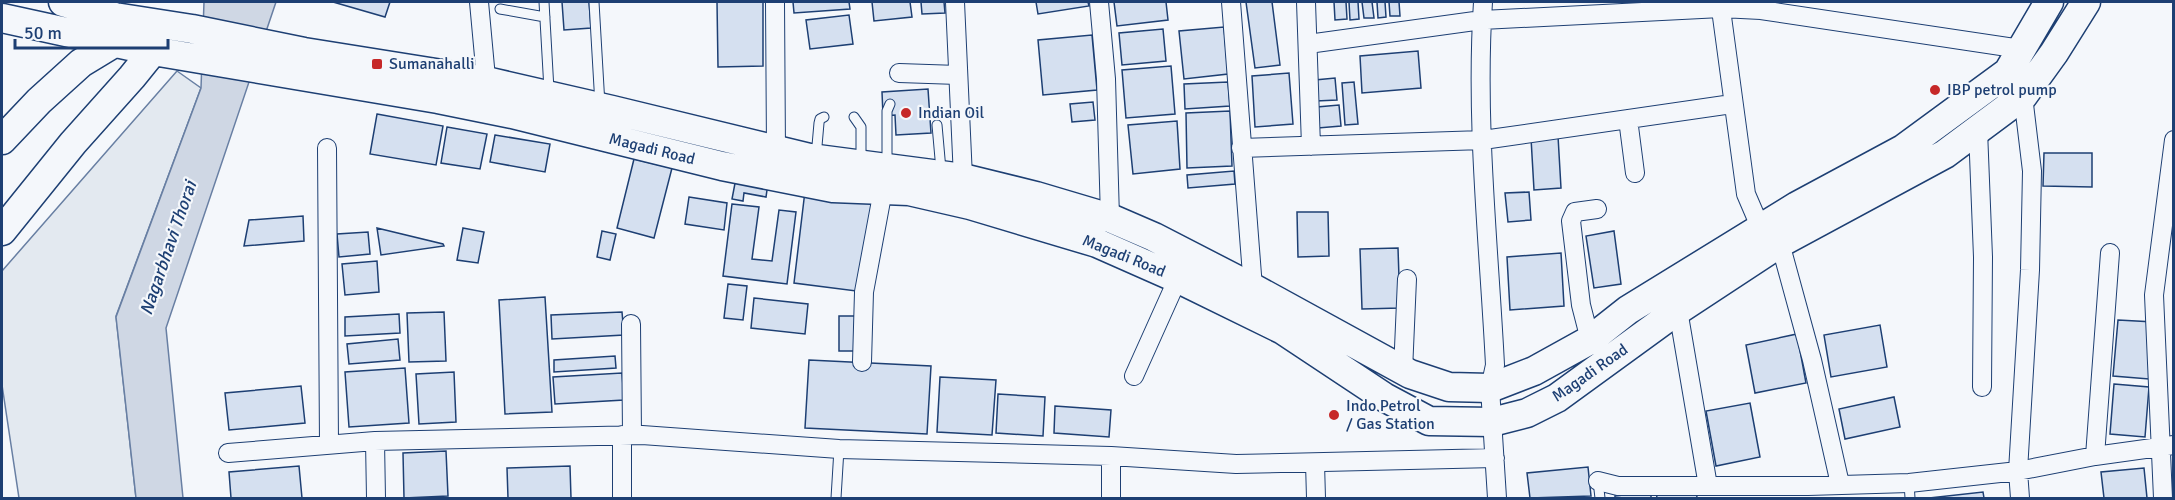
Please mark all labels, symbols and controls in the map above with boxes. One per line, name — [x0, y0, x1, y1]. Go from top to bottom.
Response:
scale bar — [15, 12, 168, 50]
text: 50 m — [24, 22, 62, 44]
place label: Sumanahalli — [389, 54, 475, 74]
marker: Sumanahalli — [370, 57, 384, 71]
place label: IBP petrol pump — [1947, 80, 2057, 100]
marker: IBP petrol pump — [1928, 83, 1942, 97]
place label: Indian Oil — [918, 103, 984, 123]
marker: Indian Oil — [899, 106, 913, 120]
street label: Magadi Road — [607, 129, 697, 169]
water label: Nagarbhavi Thorai — [135, 176, 202, 318]
street label: Magadi Road — [1079, 230, 1169, 282]
street label: Magadi Road — [1548, 340, 1632, 406]
place label: Indo Petrol / Gas Station — [1346, 396, 1435, 434]
marker: Indo Petrol / Gas Station — [1327, 408, 1341, 422]

